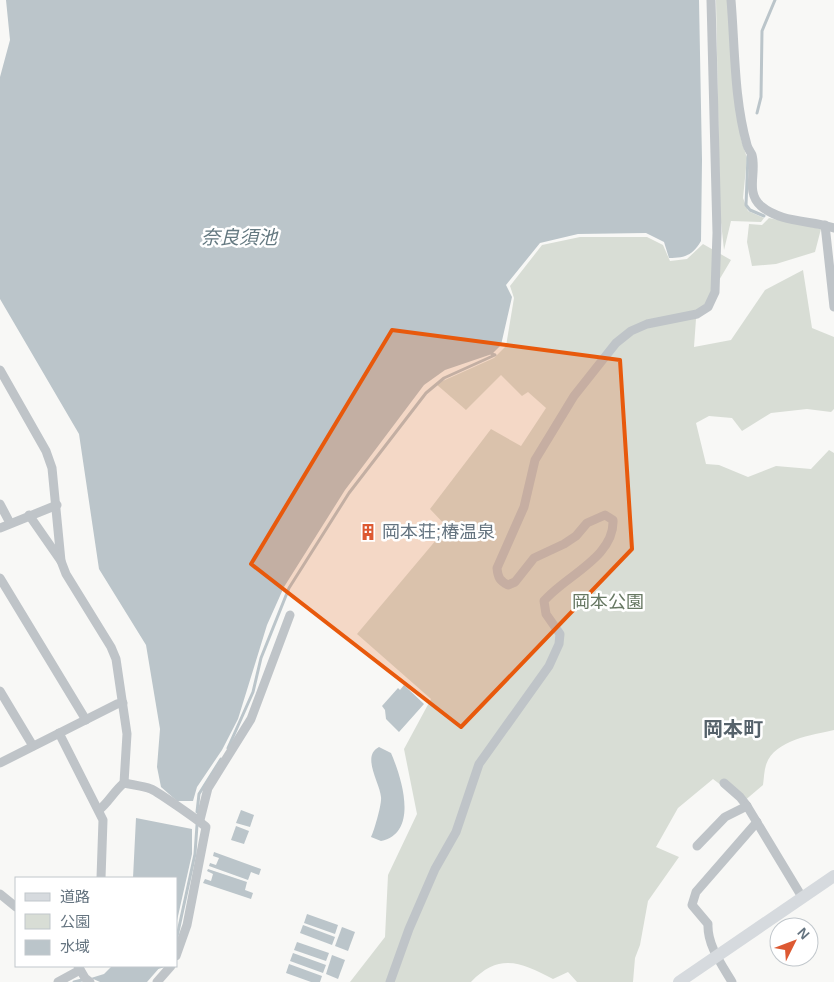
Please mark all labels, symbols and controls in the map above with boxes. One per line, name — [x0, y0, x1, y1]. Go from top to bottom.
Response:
water label: 奈良須池 — [201, 227, 279, 248]
building icon: 岡本荘;椿温泉 — [358, 522, 378, 542]
place label: 岡本荘;椿温泉 — [382, 522, 495, 542]
park label: 岡本公園 — [572, 592, 644, 612]
district label: 岡本町 — [703, 718, 763, 740]
legend — [15, 877, 178, 967]
text: 道路 — [60, 888, 90, 905]
text: 公園 — [60, 913, 90, 930]
north arrow — [769, 917, 819, 967]
text: N — [794, 924, 813, 942]
text: 水域 — [60, 938, 90, 955]

